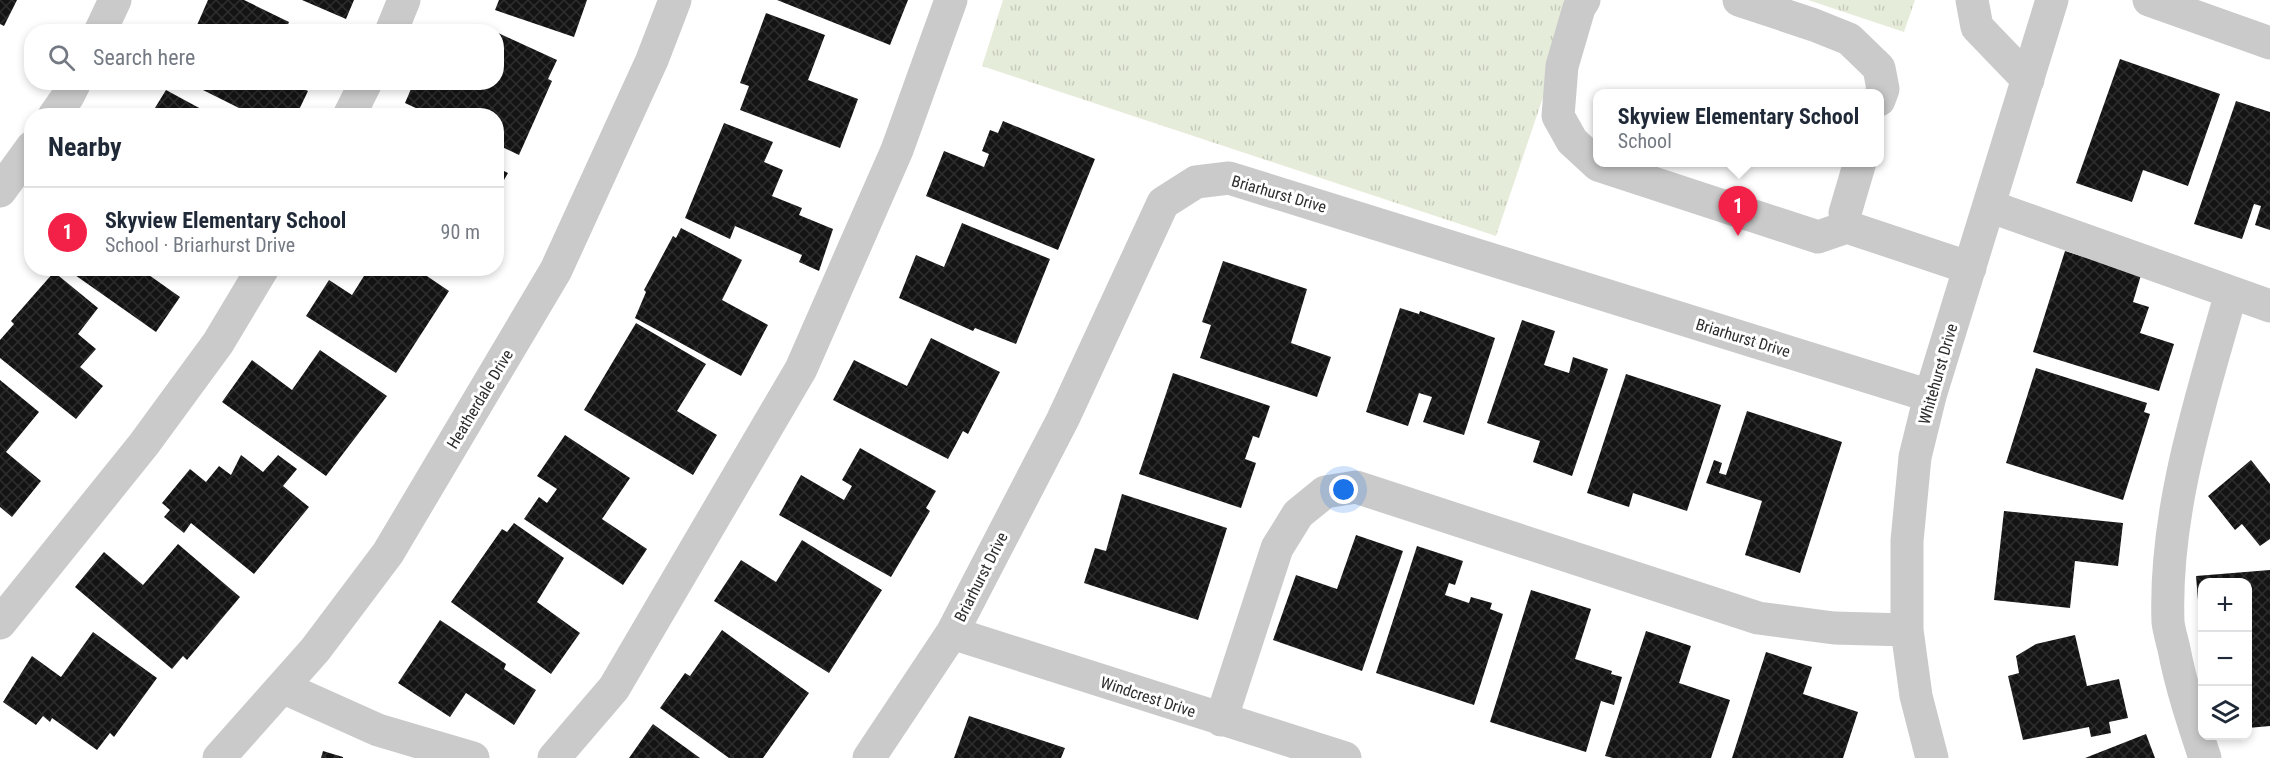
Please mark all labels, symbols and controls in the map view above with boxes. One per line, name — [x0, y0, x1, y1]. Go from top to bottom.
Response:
search box — [24, 24, 504, 90]
icon: search — [45, 41, 78, 74]
text: Search here — [93, 45, 195, 70]
popup — [1593, 89, 1884, 167]
text: Skyview Elementary School — [1618, 104, 1859, 129]
text: School — [1618, 129, 1672, 153]
text: Nearby — [48, 132, 122, 162]
street label: Briarhurst Drive — [1229, 171, 1329, 217]
pin: 1 — [1718, 186, 1758, 236]
text: Skyview Elementary School — [105, 208, 346, 233]
text: 1 — [62, 220, 73, 244]
text: 90 m — [441, 220, 480, 244]
text: School · Briarhurst Drive — [105, 233, 295, 257]
street label: Briarhurst Drive — [1693, 315, 1793, 361]
street label: Whitehurst Drive — [1915, 322, 1961, 426]
street label: Heatherdale Drive — [443, 346, 517, 452]
your location — [1329, 475, 1358, 504]
street label: Briarhurst Drive — [950, 529, 1012, 625]
map controls — [2198, 578, 2252, 740]
button: + — [2198, 578, 2252, 632]
button: − — [2198, 632, 2252, 686]
street label: Windcrest Drive — [1098, 673, 1198, 721]
button: layers — [2198, 686, 2252, 740]

